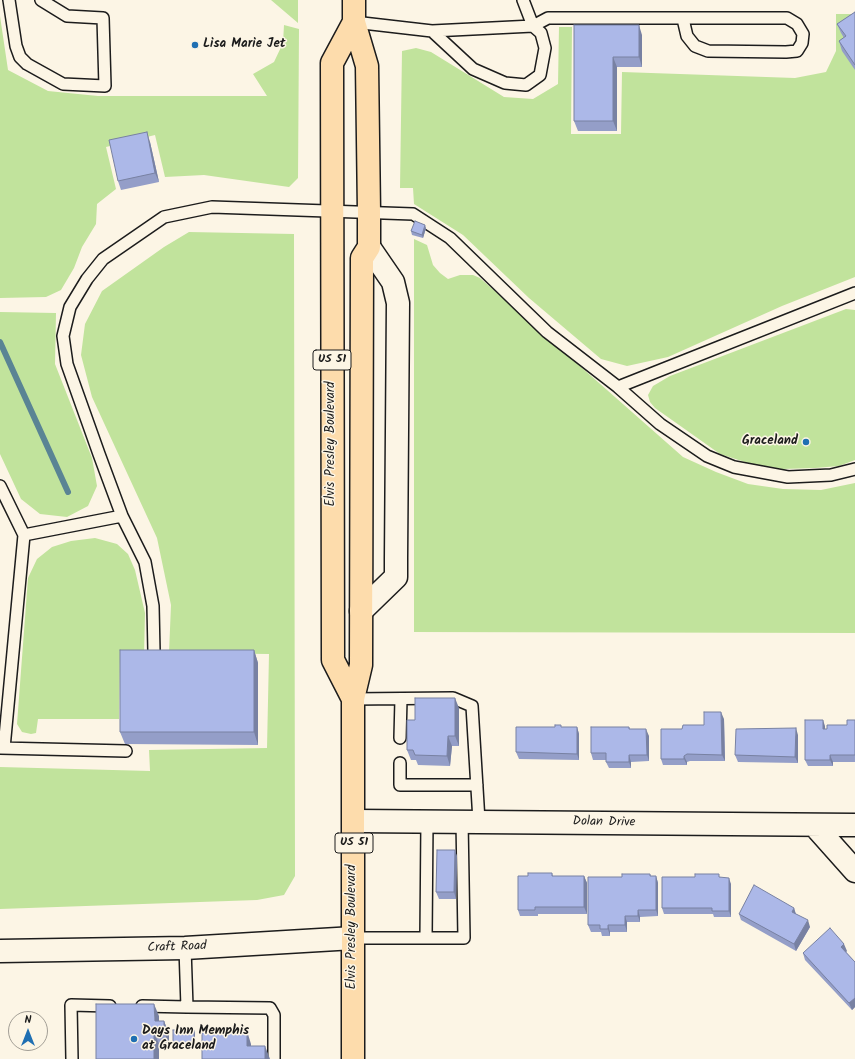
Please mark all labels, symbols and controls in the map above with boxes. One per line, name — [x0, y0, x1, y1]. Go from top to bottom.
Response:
place label: Lisa Marie Jet — [203, 37, 286, 53]
marker: Lisa Marie Jet — [190, 40, 200, 50]
road number: US 51 — [313, 350, 351, 370]
street label: Elvis Presley Boulevard — [324, 381, 340, 507]
place label: Graceland — [742, 434, 798, 450]
marker: Graceland — [801, 437, 811, 447]
street label: Dolan Drive — [572, 815, 636, 831]
road number: US 51 — [335, 833, 373, 853]
street label: Elvis Presley Boulevard — [345, 864, 361, 990]
street label: Craft Road — [147, 939, 207, 957]
north arrow — [8, 1011, 48, 1051]
text: N — [25, 1011, 31, 1029]
place label: Days Inn Memphis at Graceland — [142, 1024, 249, 1055]
marker: Days Inn Memphis at Graceland — [129, 1034, 139, 1044]

